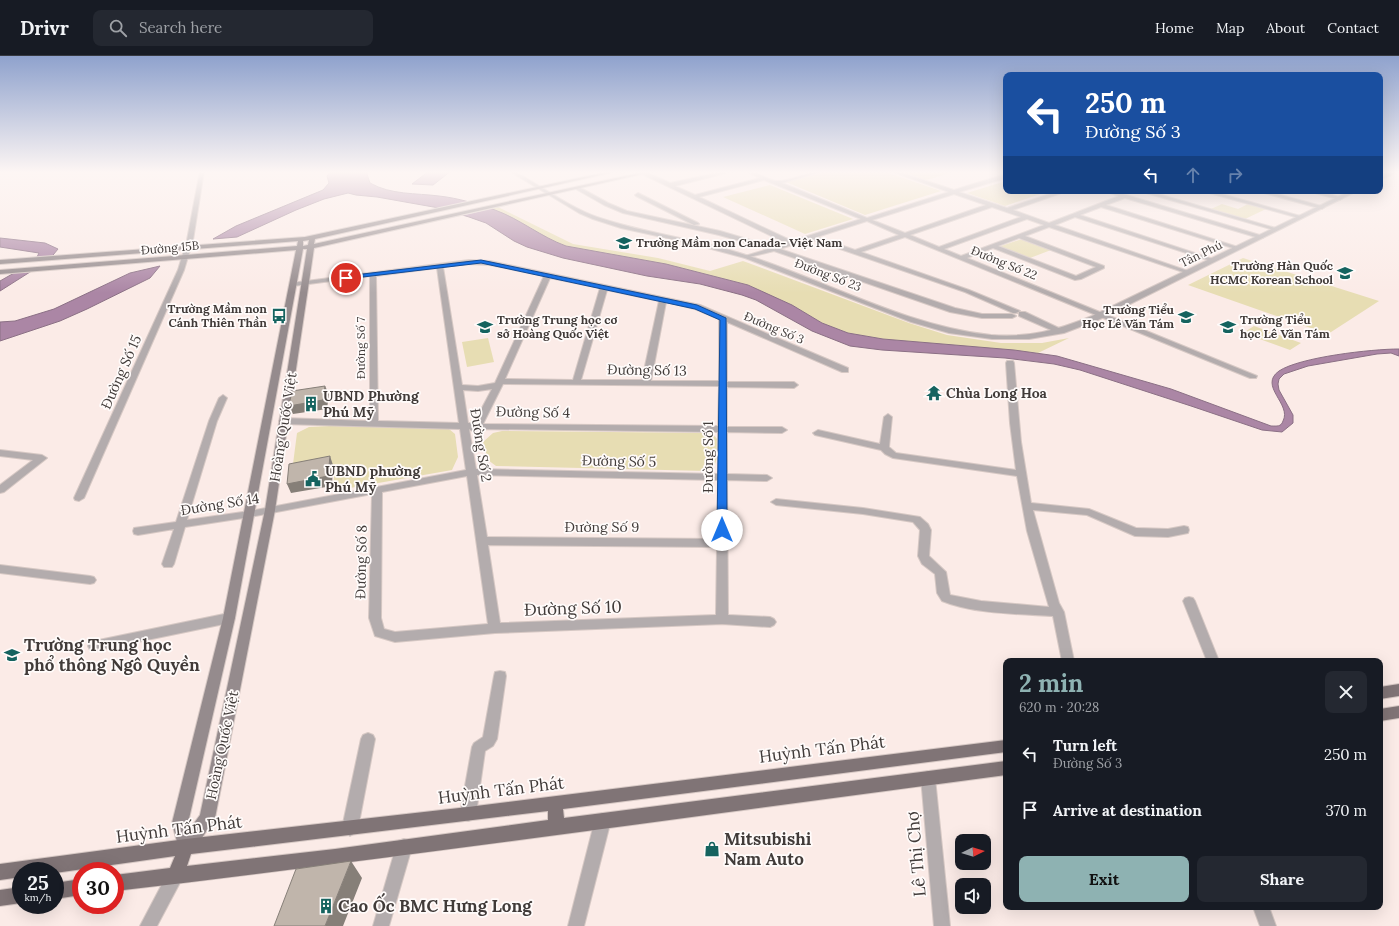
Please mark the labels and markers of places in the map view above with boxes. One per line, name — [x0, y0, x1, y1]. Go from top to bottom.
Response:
school or university icon: Trường Mầm non Canada- Việt Nam — [615, 234, 633, 252]
place label: Trường Mầm non Canada- Việt Nam — [636, 235, 842, 250]
place label: Trường Hàn Quốc HCMC Korean School — [1210, 258, 1334, 287]
pin — [329, 261, 363, 295]
school or university icon: Trường Hàn Quốc HCMC Korean School — [1336, 264, 1354, 282]
place label: Trường Mầm non Cánh Thiên Thần — [168, 301, 267, 330]
place label: Trường Tiểu Học Lê Văn Tám — [1082, 302, 1175, 331]
bus stop icon: Trường Mầm non Cánh Thiên Thần — [270, 307, 288, 325]
school or university icon: Trường Tiểu Học Lê Văn Tám — [1177, 308, 1195, 326]
place label: Trường Trung học cơ sở Hoàng Quốc Việt — [497, 312, 617, 341]
place label: Trường Tiểu học Lê Văn Tám — [1240, 312, 1330, 341]
school or university icon: Trường Trung học cơ sở Hoàng Quốc Việt — [476, 318, 494, 336]
school or university icon: Trường Tiểu học Lê Văn Tám — [1219, 318, 1237, 336]
temple icon: Chùa Long Hoa — [925, 384, 943, 402]
place label: Chùa Long Hoa — [946, 384, 1048, 402]
place label: UBND Phường Phú Mỹ — [323, 387, 420, 421]
building icon: UBND Phường Phú Mỹ — [302, 395, 320, 413]
place label: UBND phường Phú Mỹ — [325, 462, 421, 496]
public building icon: UBND phường Phú Mỹ — [304, 470, 322, 488]
place label: Trường Trung học phổ thông Ngô Quyền — [24, 634, 200, 676]
school or university icon: Trường Trung học phổ thông Ngô Quyền — [3, 646, 21, 664]
place label: Mitsubishi Nam Auto — [724, 828, 812, 870]
shop icon: Mitsubishi Nam Auto — [703, 840, 721, 858]
place label: Cao Ốc BMC Hưng Long — [338, 893, 532, 917]
building icon: Cao Ốc BMC Hưng Long — [317, 897, 335, 915]

